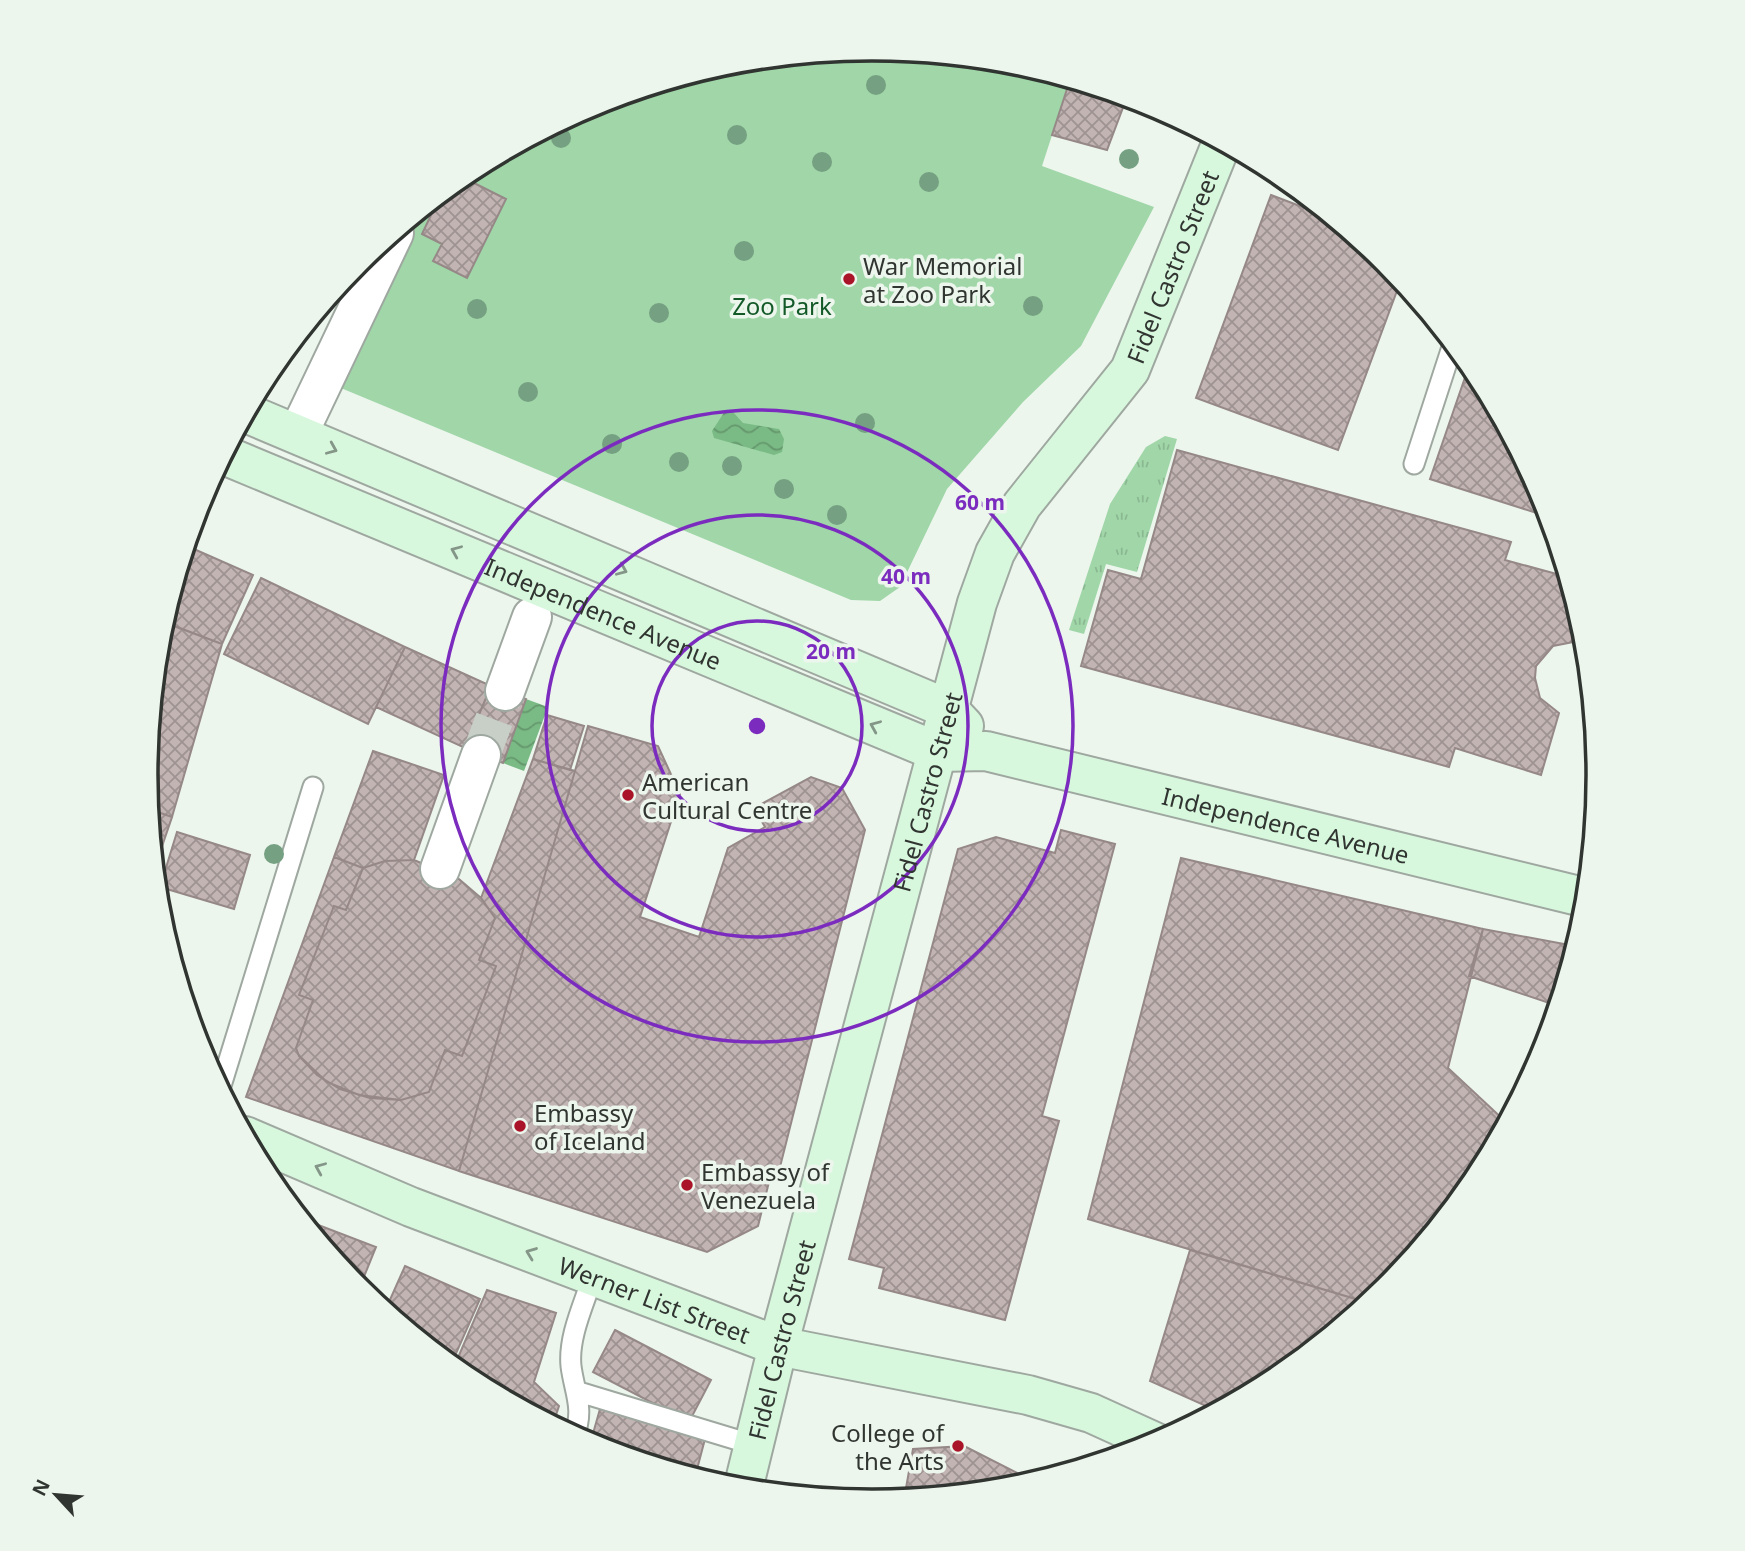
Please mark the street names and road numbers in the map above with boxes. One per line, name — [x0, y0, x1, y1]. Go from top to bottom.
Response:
street label: Fidel Castro Street — [1118, 165, 1226, 368]
street label: Independence Avenue — [480, 549, 727, 677]
street label: Fidel Castro Street — [884, 688, 969, 895]
street label: Independence Avenue — [1159, 778, 1413, 870]
street label: Fidel Castro Street — [739, 1236, 822, 1443]
street label: Werner List Street — [554, 1248, 755, 1351]

